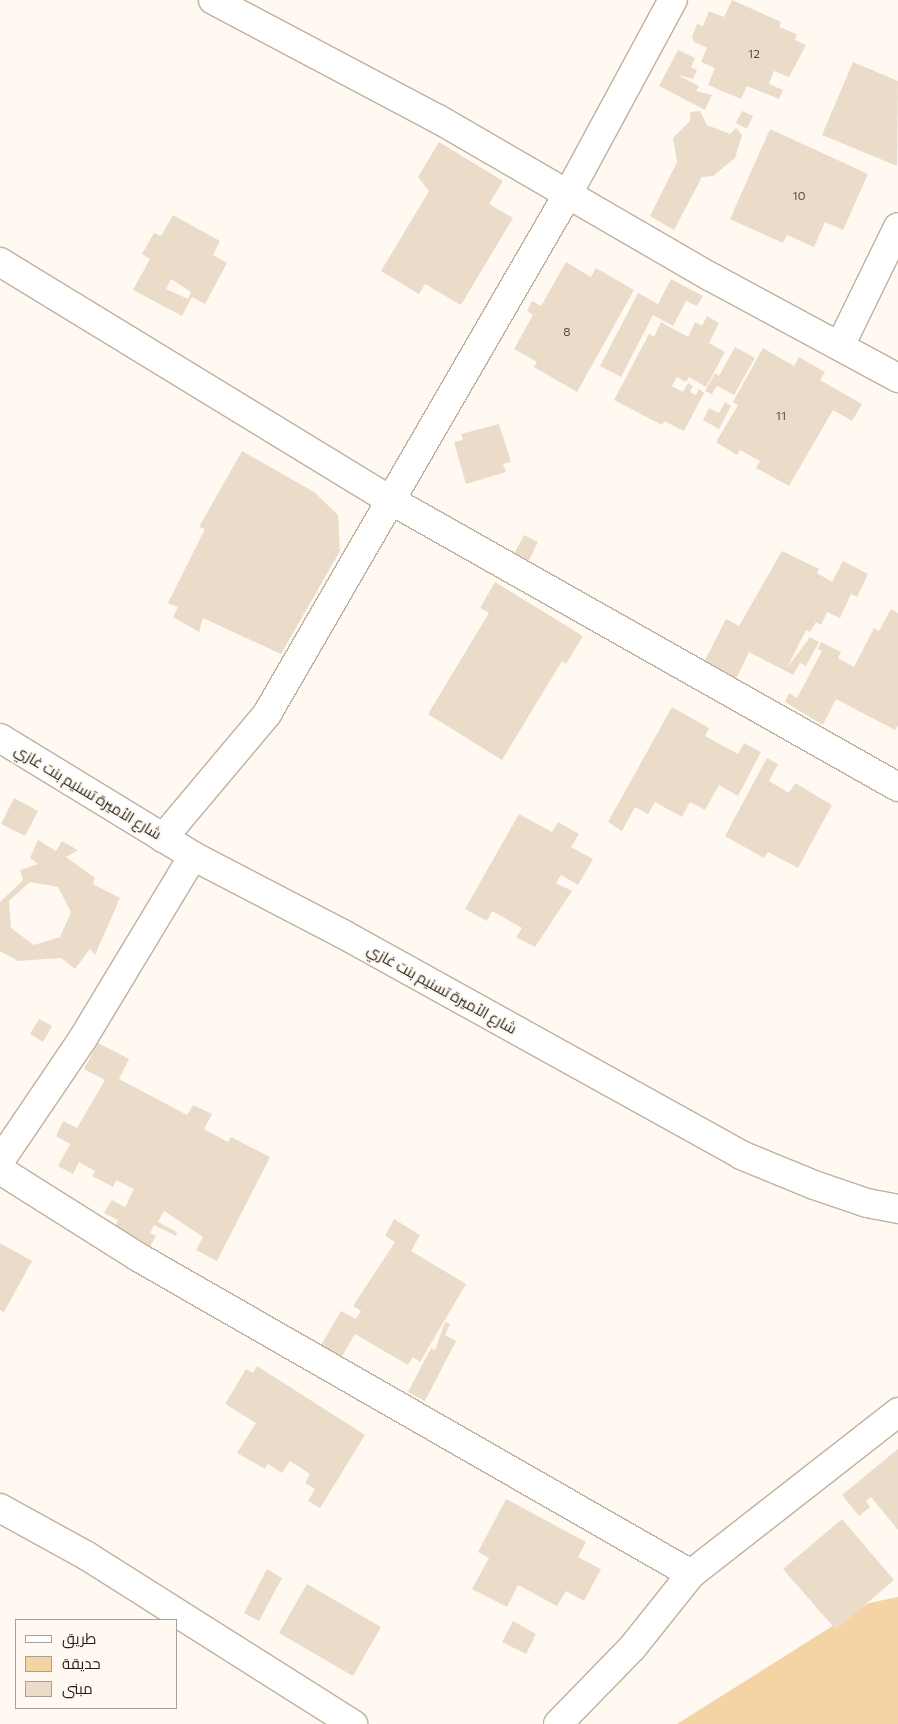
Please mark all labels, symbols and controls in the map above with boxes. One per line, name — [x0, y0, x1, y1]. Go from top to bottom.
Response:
house number: 12 — [748, 47, 760, 61]
house number: 10 — [793, 189, 805, 203]
house number: 8 — [563, 325, 571, 339]
house number: 11 — [776, 409, 786, 423]
street label: شارع الأميرة تسنيم بنت غازي — [11, 741, 165, 843]
street label: شارع الأميرة تسنيم بنت غازي — [364, 940, 520, 1038]
legend — [15, 1619, 178, 1709]
text: طريق — [62, 1629, 96, 1647]
text: حديقة — [62, 1654, 101, 1672]
text: مبنى — [62, 1679, 93, 1697]

